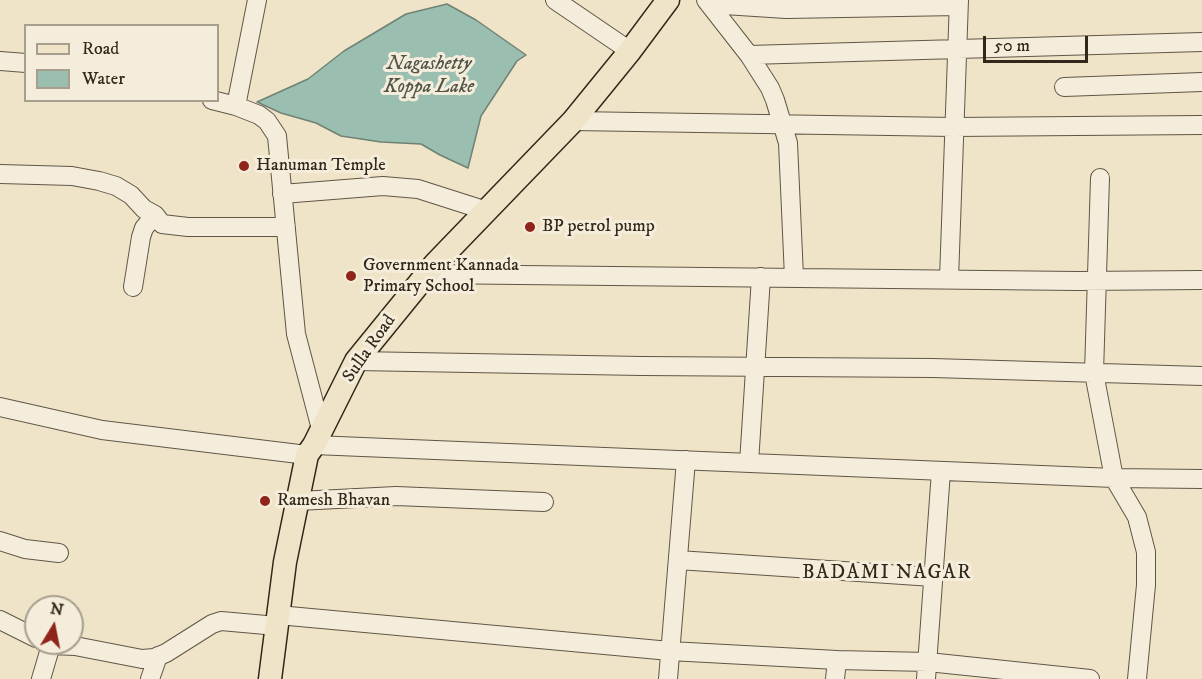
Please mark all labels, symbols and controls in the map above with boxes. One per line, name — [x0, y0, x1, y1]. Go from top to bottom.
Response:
legend — [24, 24, 219, 102]
scale bar — [986, 24, 1091, 62]
text: 50 m — [994, 35, 1030, 57]
text: Road — [82, 38, 119, 60]
water label: Nagashetty Koppa Lake — [384, 53, 474, 100]
text: Water — [82, 68, 125, 90]
place label: Hanuman Temple — [256, 155, 386, 177]
marker: Hanuman Temple — [237, 159, 251, 173]
place label: BP petrol pump — [542, 216, 655, 238]
marker: BP petrol pump — [523, 220, 537, 234]
place label: Government Kannada Primary School — [363, 255, 519, 298]
marker: Government Kannada Primary School — [344, 269, 358, 283]
street label: Sulla Road — [339, 311, 401, 387]
place label: Ramesh Bhavan — [277, 490, 390, 512]
marker: Ramesh Bhavan — [258, 494, 272, 508]
district label: BADAMI NAGAR — [802, 562, 972, 586]
north arrow — [24, 595, 84, 655]
text: N — [49, 598, 65, 620]

